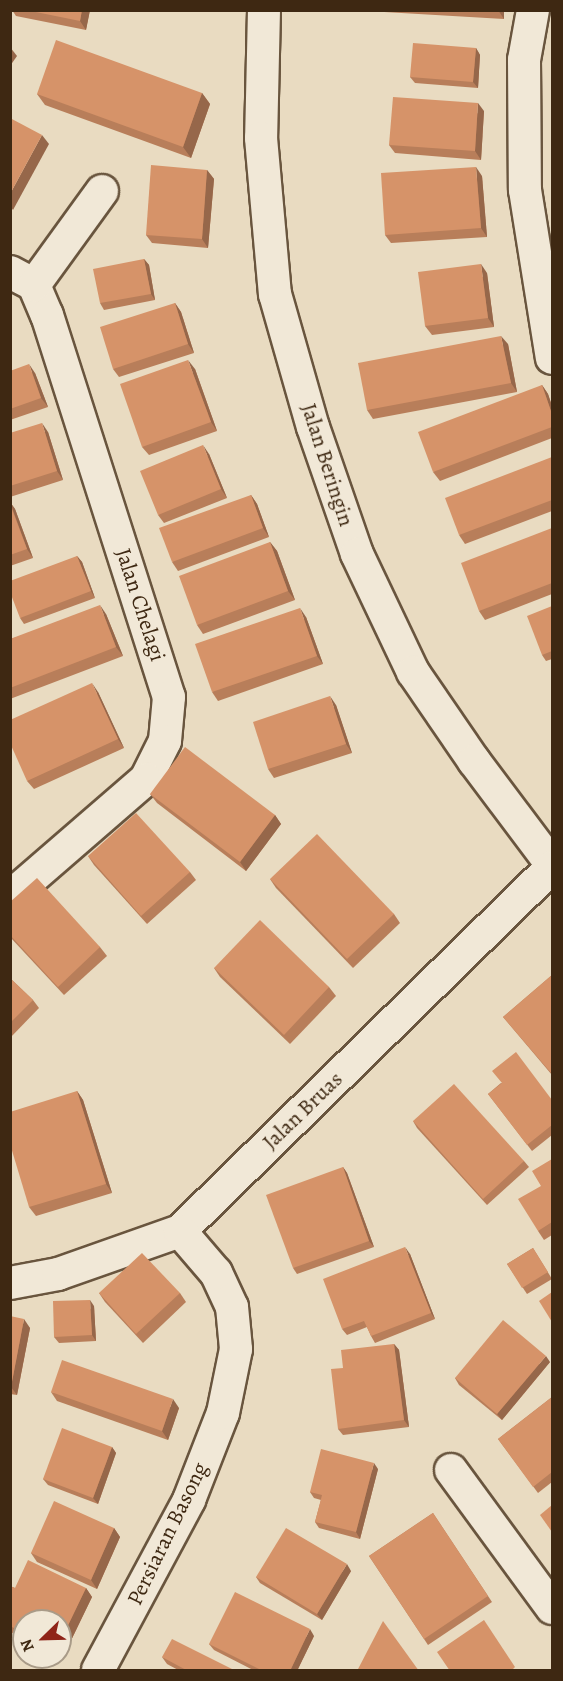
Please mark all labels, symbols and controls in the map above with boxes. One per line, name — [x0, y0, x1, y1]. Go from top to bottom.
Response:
street label: Jalan Beringin — [295, 400, 359, 530]
street label: Jalan Chelagi — [109, 545, 171, 665]
street label: Jalan Bruas — [257, 1066, 349, 1156]
street label: Persiaran Basong — [122, 1458, 214, 1610]
north arrow — [12, 1609, 72, 1669]
text: N — [15, 1636, 40, 1655]

